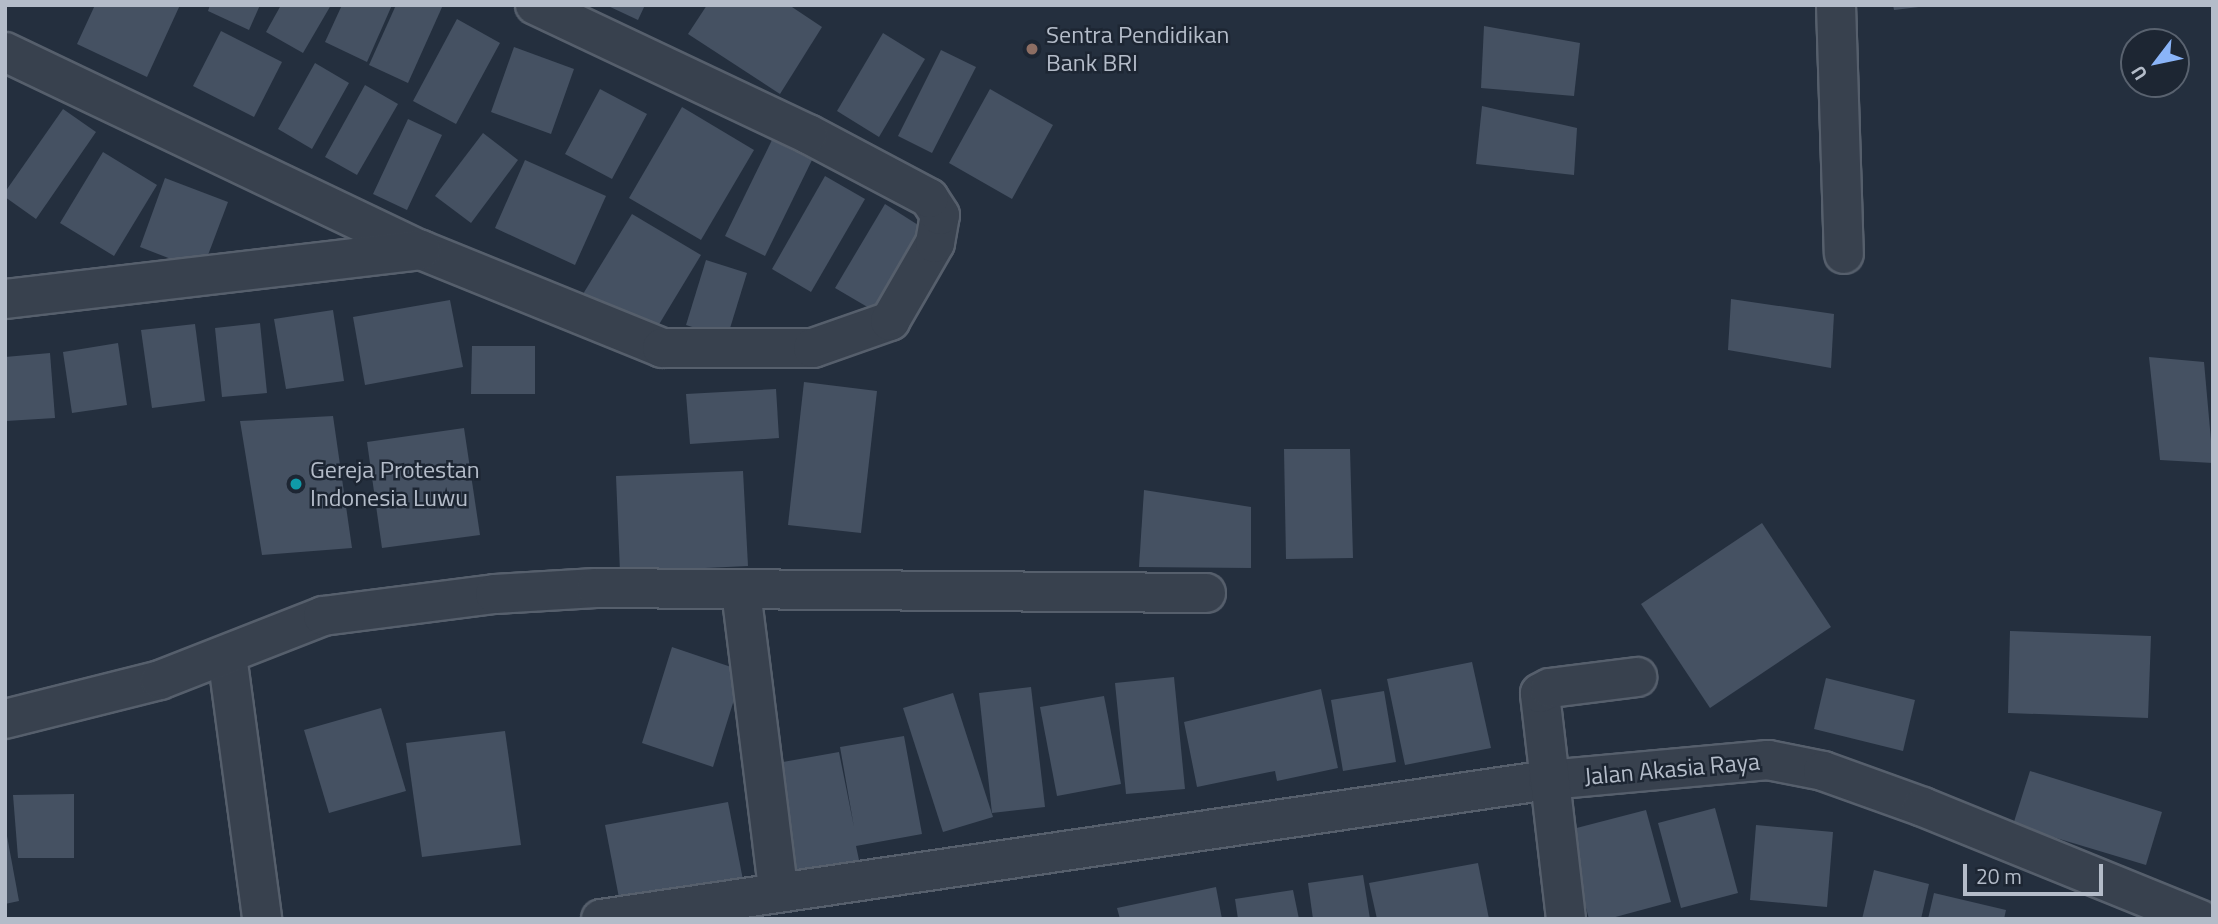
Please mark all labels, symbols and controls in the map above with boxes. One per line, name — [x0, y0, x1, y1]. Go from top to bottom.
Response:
place label: Sentra Pendidikan Bank BRI — [1046, 21, 1229, 77]
north arrow — [2120, 28, 2190, 98]
marker: Sentra Pendidikan Bank BRI — [1024, 41, 1040, 57]
text: U — [2123, 60, 2154, 86]
place label: Gereja Protestan Indonesia Luwu — [310, 456, 480, 512]
marker: Gereja Protestan Indonesia Luwu — [288, 476, 304, 492]
street label: Jalan Akasia Raya — [1583, 747, 1761, 791]
scale bar — [1966, 850, 2106, 894]
text: 20 m — [1976, 860, 2022, 892]

